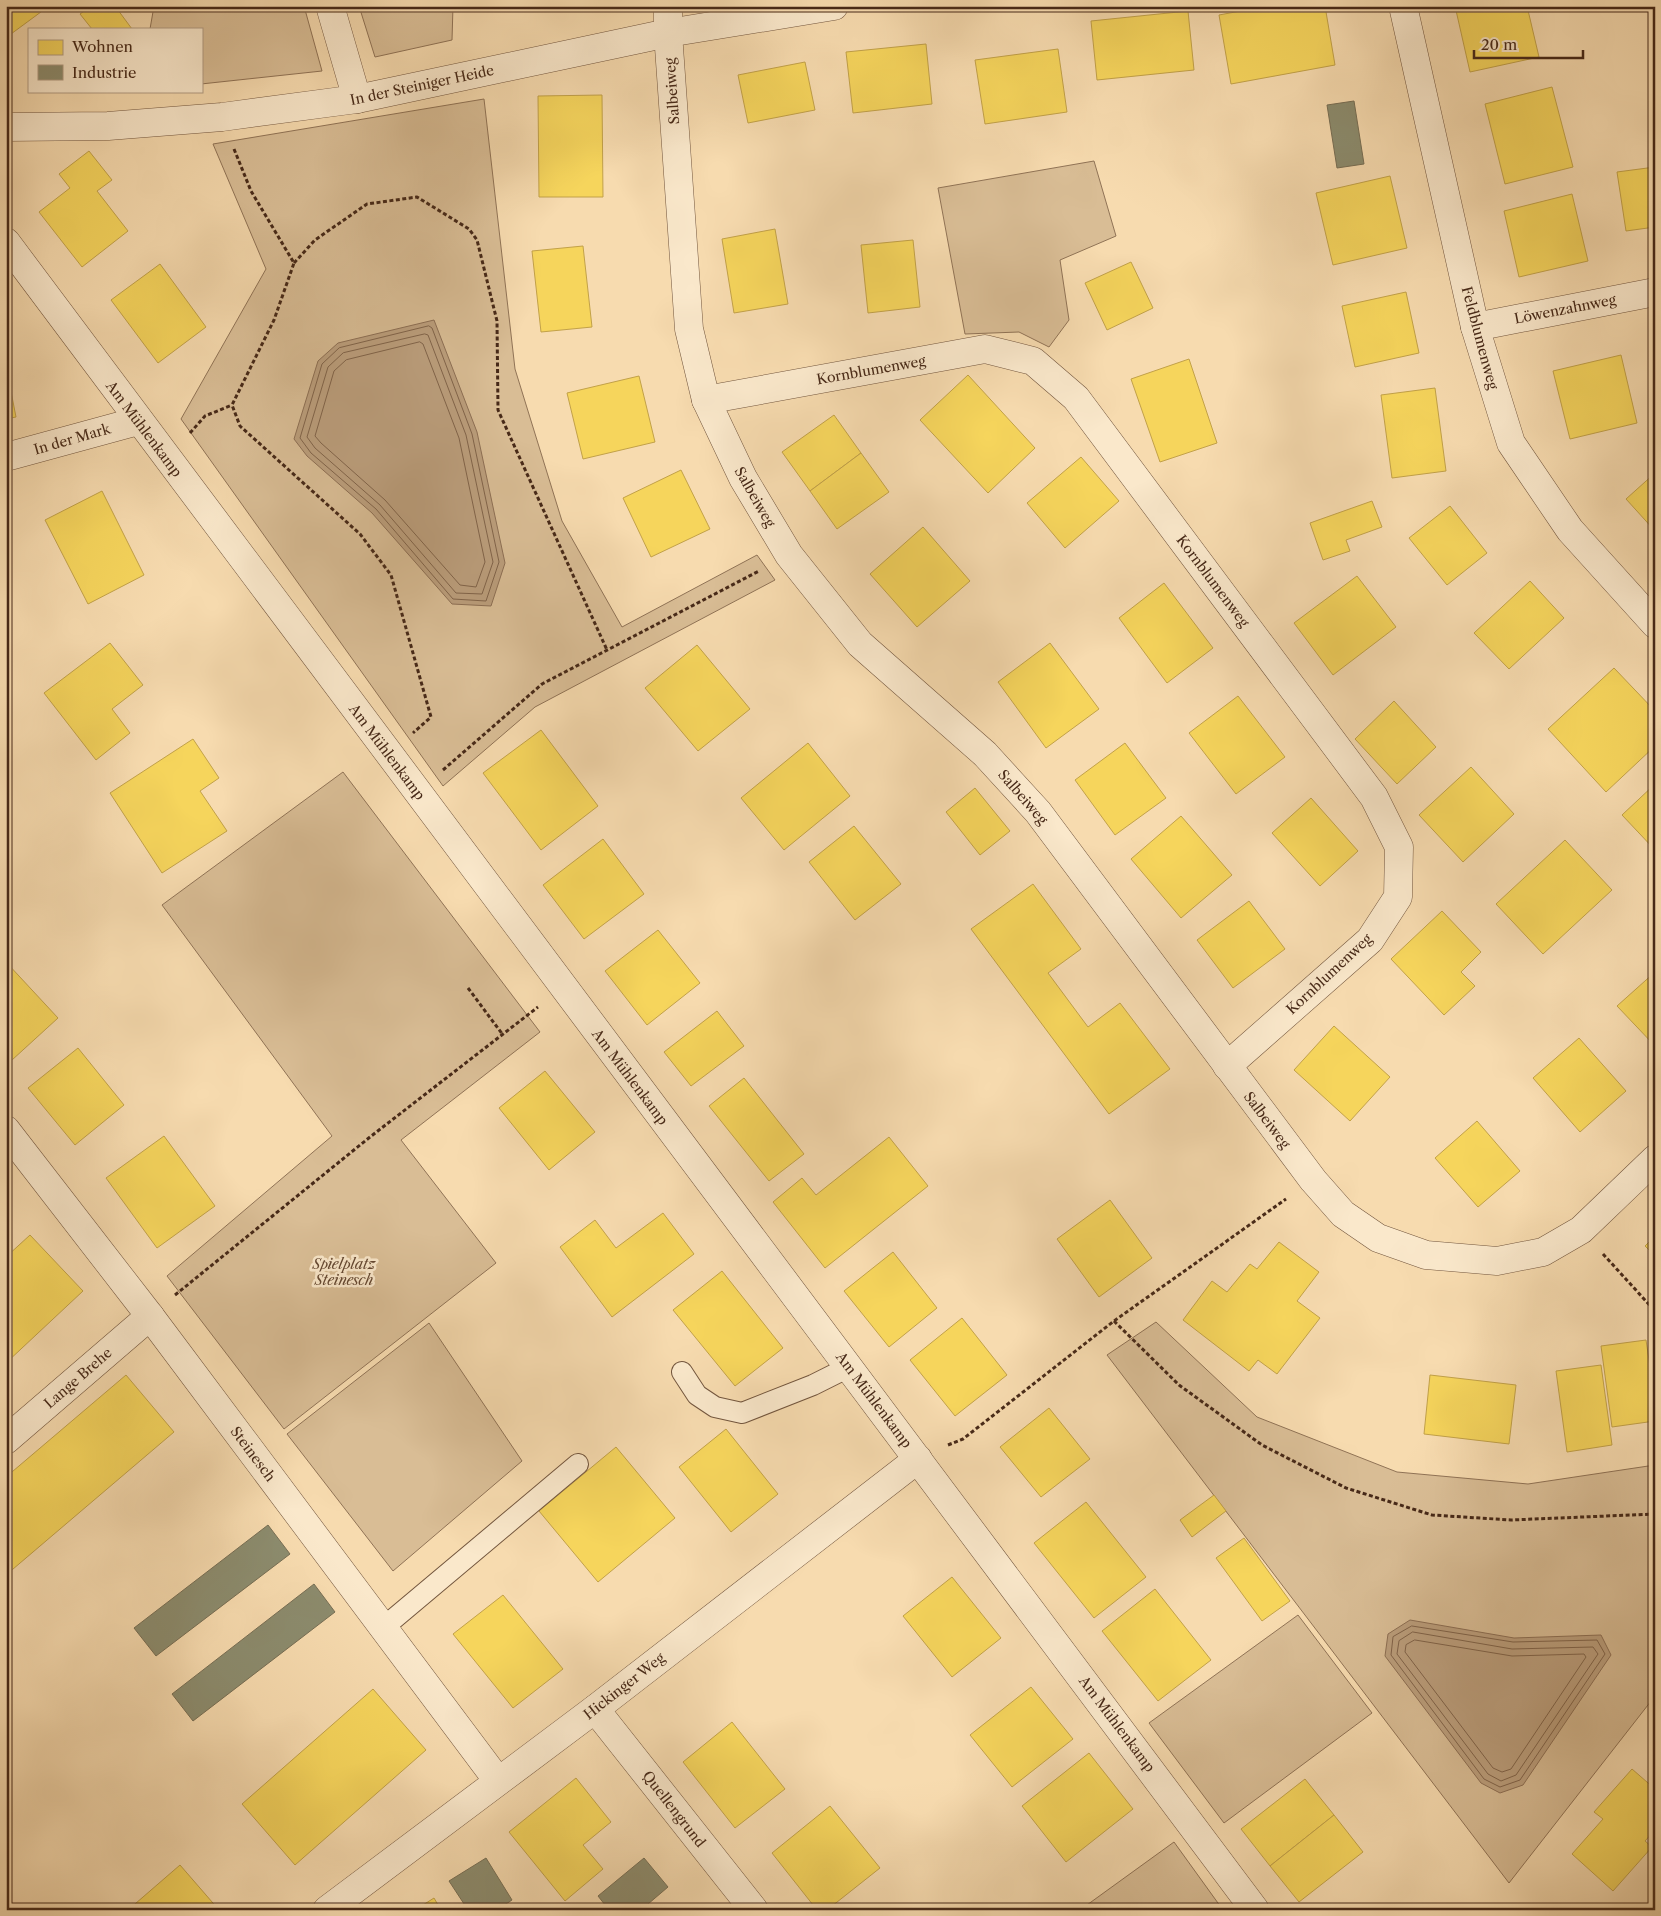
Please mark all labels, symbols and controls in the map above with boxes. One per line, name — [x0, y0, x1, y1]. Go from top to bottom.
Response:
legend — [28, 28, 202, 92]
scale bar — [1474, 28, 1582, 60]
text: 20 m — [1481, 35, 1517, 54]
text: Wohnen — [71, 37, 134, 56]
street label: Salbeiweg — [661, 56, 683, 125]
street label: In der Steiniger Heide — [348, 61, 496, 109]
text: Industrie — [72, 63, 136, 82]
street label: Feldblumenweg — [1458, 284, 1503, 392]
street label: Löwenzahnweg — [1513, 290, 1618, 328]
street label: Kornblumenweg — [815, 351, 928, 388]
street label: Am Mühlenkamp — [101, 377, 186, 481]
street label: In der Mark — [32, 419, 113, 459]
street label: Salbeiweg — [731, 464, 780, 531]
street label: Kornblumenweg — [1173, 531, 1254, 631]
street label: Am Mühlenkamp — [344, 700, 429, 804]
street label: Salbeiweg — [994, 766, 1052, 829]
street label: Kornblumenweg — [1282, 929, 1376, 1018]
street label: Am Mühlenkamp — [587, 1025, 672, 1129]
street label: Salbeiweg — [1240, 1088, 1295, 1153]
park label: Spielplatz Steinesch — [312, 1255, 377, 1289]
street label: Lange Brehe — [40, 1344, 116, 1412]
street label: Am Mühlenkamp — [831, 1348, 916, 1452]
street label: Steinesch — [226, 1423, 280, 1485]
street label: Hickinger Weg — [580, 1648, 669, 1723]
street label: Am Mühlenkamp — [1074, 1672, 1159, 1776]
street label: Quellengrund — [639, 1767, 710, 1851]

